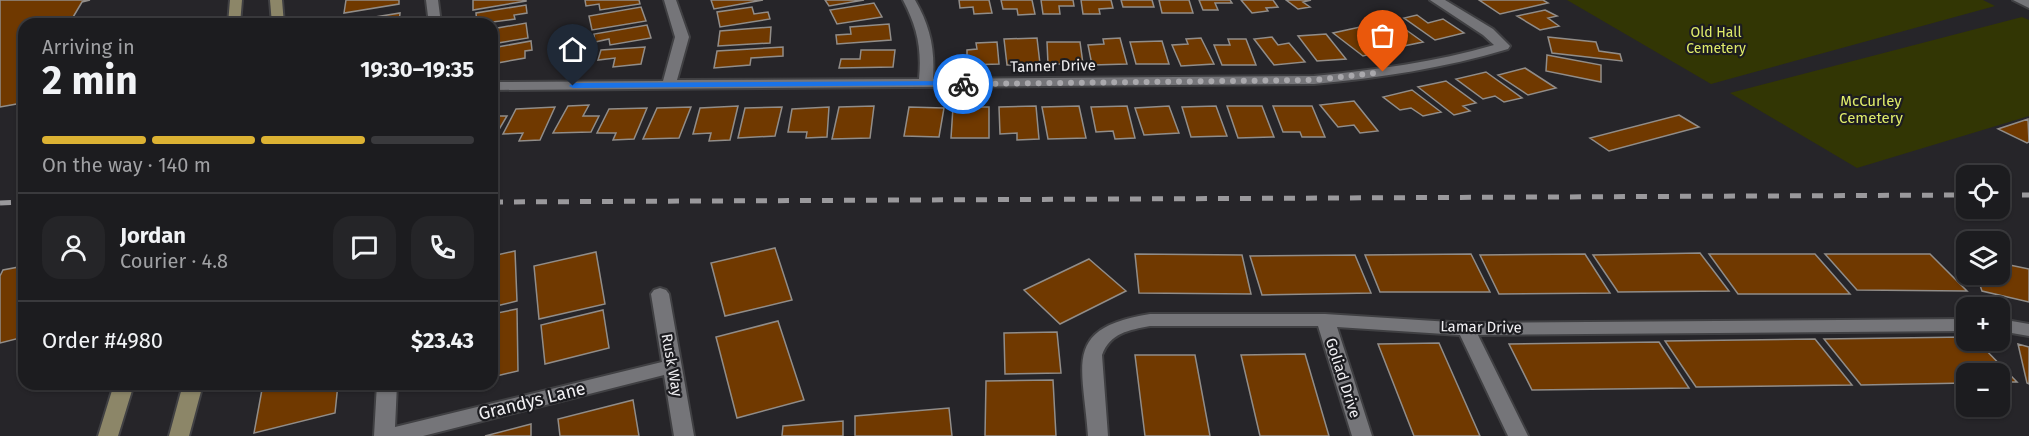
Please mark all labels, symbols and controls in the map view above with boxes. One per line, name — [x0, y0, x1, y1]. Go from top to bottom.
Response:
pin — [1357, 10, 1408, 72]
icon: bag — [1366, 19, 1399, 52]
pin — [547, 24, 598, 86]
park label: Old Hall Cemetery — [1686, 24, 1746, 57]
icon: home — [556, 33, 589, 66]
text: Arriving in — [42, 35, 135, 59]
courier — [933, 54, 993, 114]
text: 19:30–19:35 — [360, 56, 474, 83]
street label: Tanner Drive — [1010, 56, 1096, 76]
text: 2 min — [42, 58, 138, 104]
icon: bike — [947, 68, 980, 101]
park label: McCurley Cemetery — [1839, 92, 1904, 127]
text: On the way · 140 m — [42, 153, 211, 177]
map controls — [1956, 165, 2010, 417]
button: locate — [1956, 165, 2010, 219]
button: person — [42, 216, 105, 279]
button: chat — [333, 216, 396, 279]
button: phone — [411, 216, 474, 279]
text: Jordan — [120, 222, 186, 249]
button: layers — [1956, 231, 2010, 285]
text: Courier · 4.8 — [120, 249, 228, 273]
button: + — [1956, 297, 2010, 351]
street label: Lamar Drive — [1440, 317, 1522, 337]
text: Order #4980 — [42, 327, 163, 354]
text: $23.43 — [411, 327, 474, 354]
street label: Rusk Way — [658, 332, 687, 399]
street label: Goliad Drive — [1322, 336, 1364, 420]
button: − — [1956, 363, 2010, 417]
street label: Grandys Lane — [476, 377, 588, 425]

